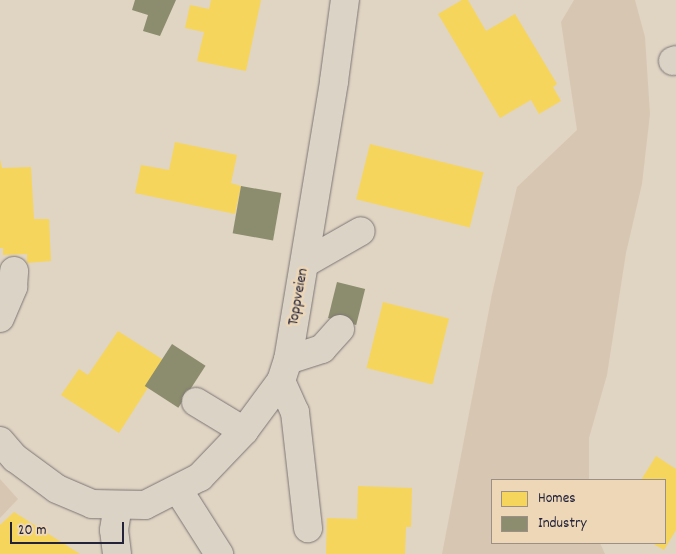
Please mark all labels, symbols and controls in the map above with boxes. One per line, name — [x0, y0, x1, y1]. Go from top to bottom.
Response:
street label: Toppveien — [285, 267, 313, 327]
legend — [491, 479, 666, 544]
text: Homes — [538, 488, 576, 510]
scale bar — [12, 512, 126, 544]
text: Industry — [538, 513, 587, 535]
text: 20 m — [18, 520, 46, 542]

